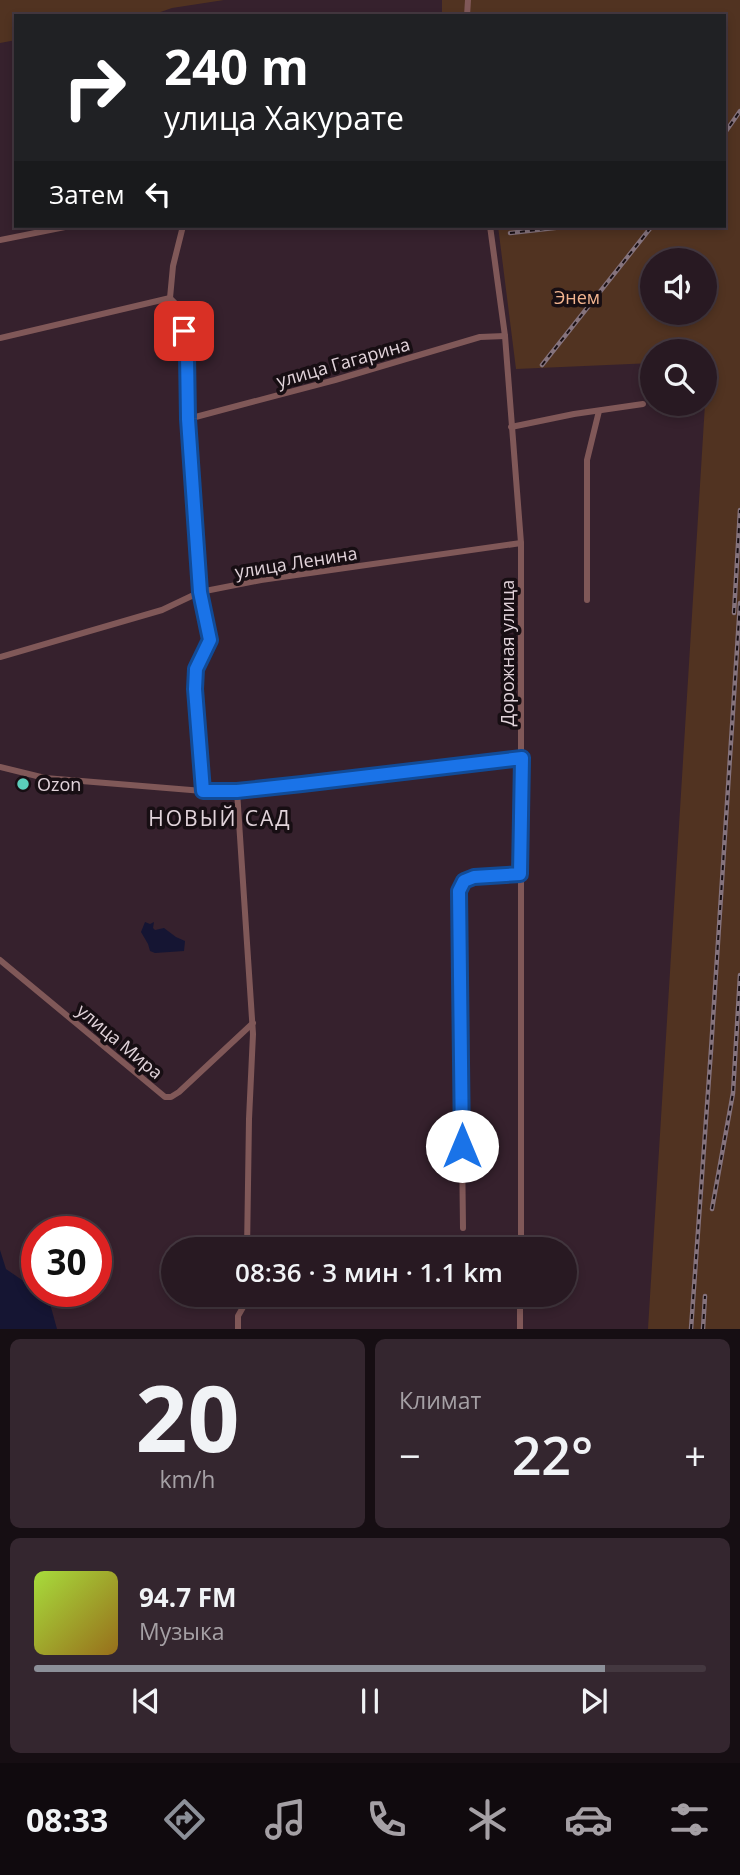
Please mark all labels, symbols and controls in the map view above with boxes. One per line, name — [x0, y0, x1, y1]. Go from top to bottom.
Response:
text: 240 m — [164, 33, 309, 99]
icon: right — [49, 42, 140, 133]
text: улица Хакурате — [164, 96, 404, 139]
icon: left — [139, 175, 177, 213]
text: Затем — [49, 176, 125, 212]
map controls — [640, 248, 717, 416]
button: sound — [640, 248, 717, 325]
park label: Энем — [554, 285, 600, 309]
pin — [154, 301, 214, 361]
icon: arrive — [165, 312, 203, 350]
street label: улица Гагарина — [274, 331, 412, 393]
button: search — [640, 339, 717, 416]
street label: улица Ленина — [233, 540, 359, 584]
street label: Дорожная улица — [495, 580, 519, 726]
place label: Ozon — [37, 772, 81, 796]
marker: Ozon — [15, 776, 31, 792]
district label: НОВЫЙ САД — [148, 804, 292, 832]
street label: улица Мира — [72, 998, 168, 1084]
position arrow — [425, 1109, 499, 1183]
speed limit sign: 30 — [21, 1216, 112, 1307]
text: 08:36 · 3 мин · 1.1 km — [235, 1254, 503, 1290]
text: 20 — [135, 1355, 240, 1479]
text: Климат — [399, 1384, 481, 1416]
text: 22° — [512, 1419, 593, 1490]
text: − — [399, 1429, 421, 1481]
text: + — [684, 1429, 706, 1481]
text: km/h — [160, 1463, 215, 1495]
text: 94.7 FM — [139, 1579, 237, 1615]
text: Музыка — [139, 1615, 225, 1647]
icon: previous — [127, 1682, 165, 1720]
icon: pause — [351, 1682, 389, 1720]
icon: next — [575, 1682, 613, 1720]
icon: directions — [160, 1795, 209, 1844]
icon: music — [261, 1795, 310, 1844]
icon: phone — [362, 1795, 411, 1844]
icon: climate — [463, 1795, 512, 1844]
icon: car — [564, 1795, 613, 1844]
icon: filters — [665, 1795, 714, 1844]
text: 08:33 — [26, 1798, 108, 1841]

